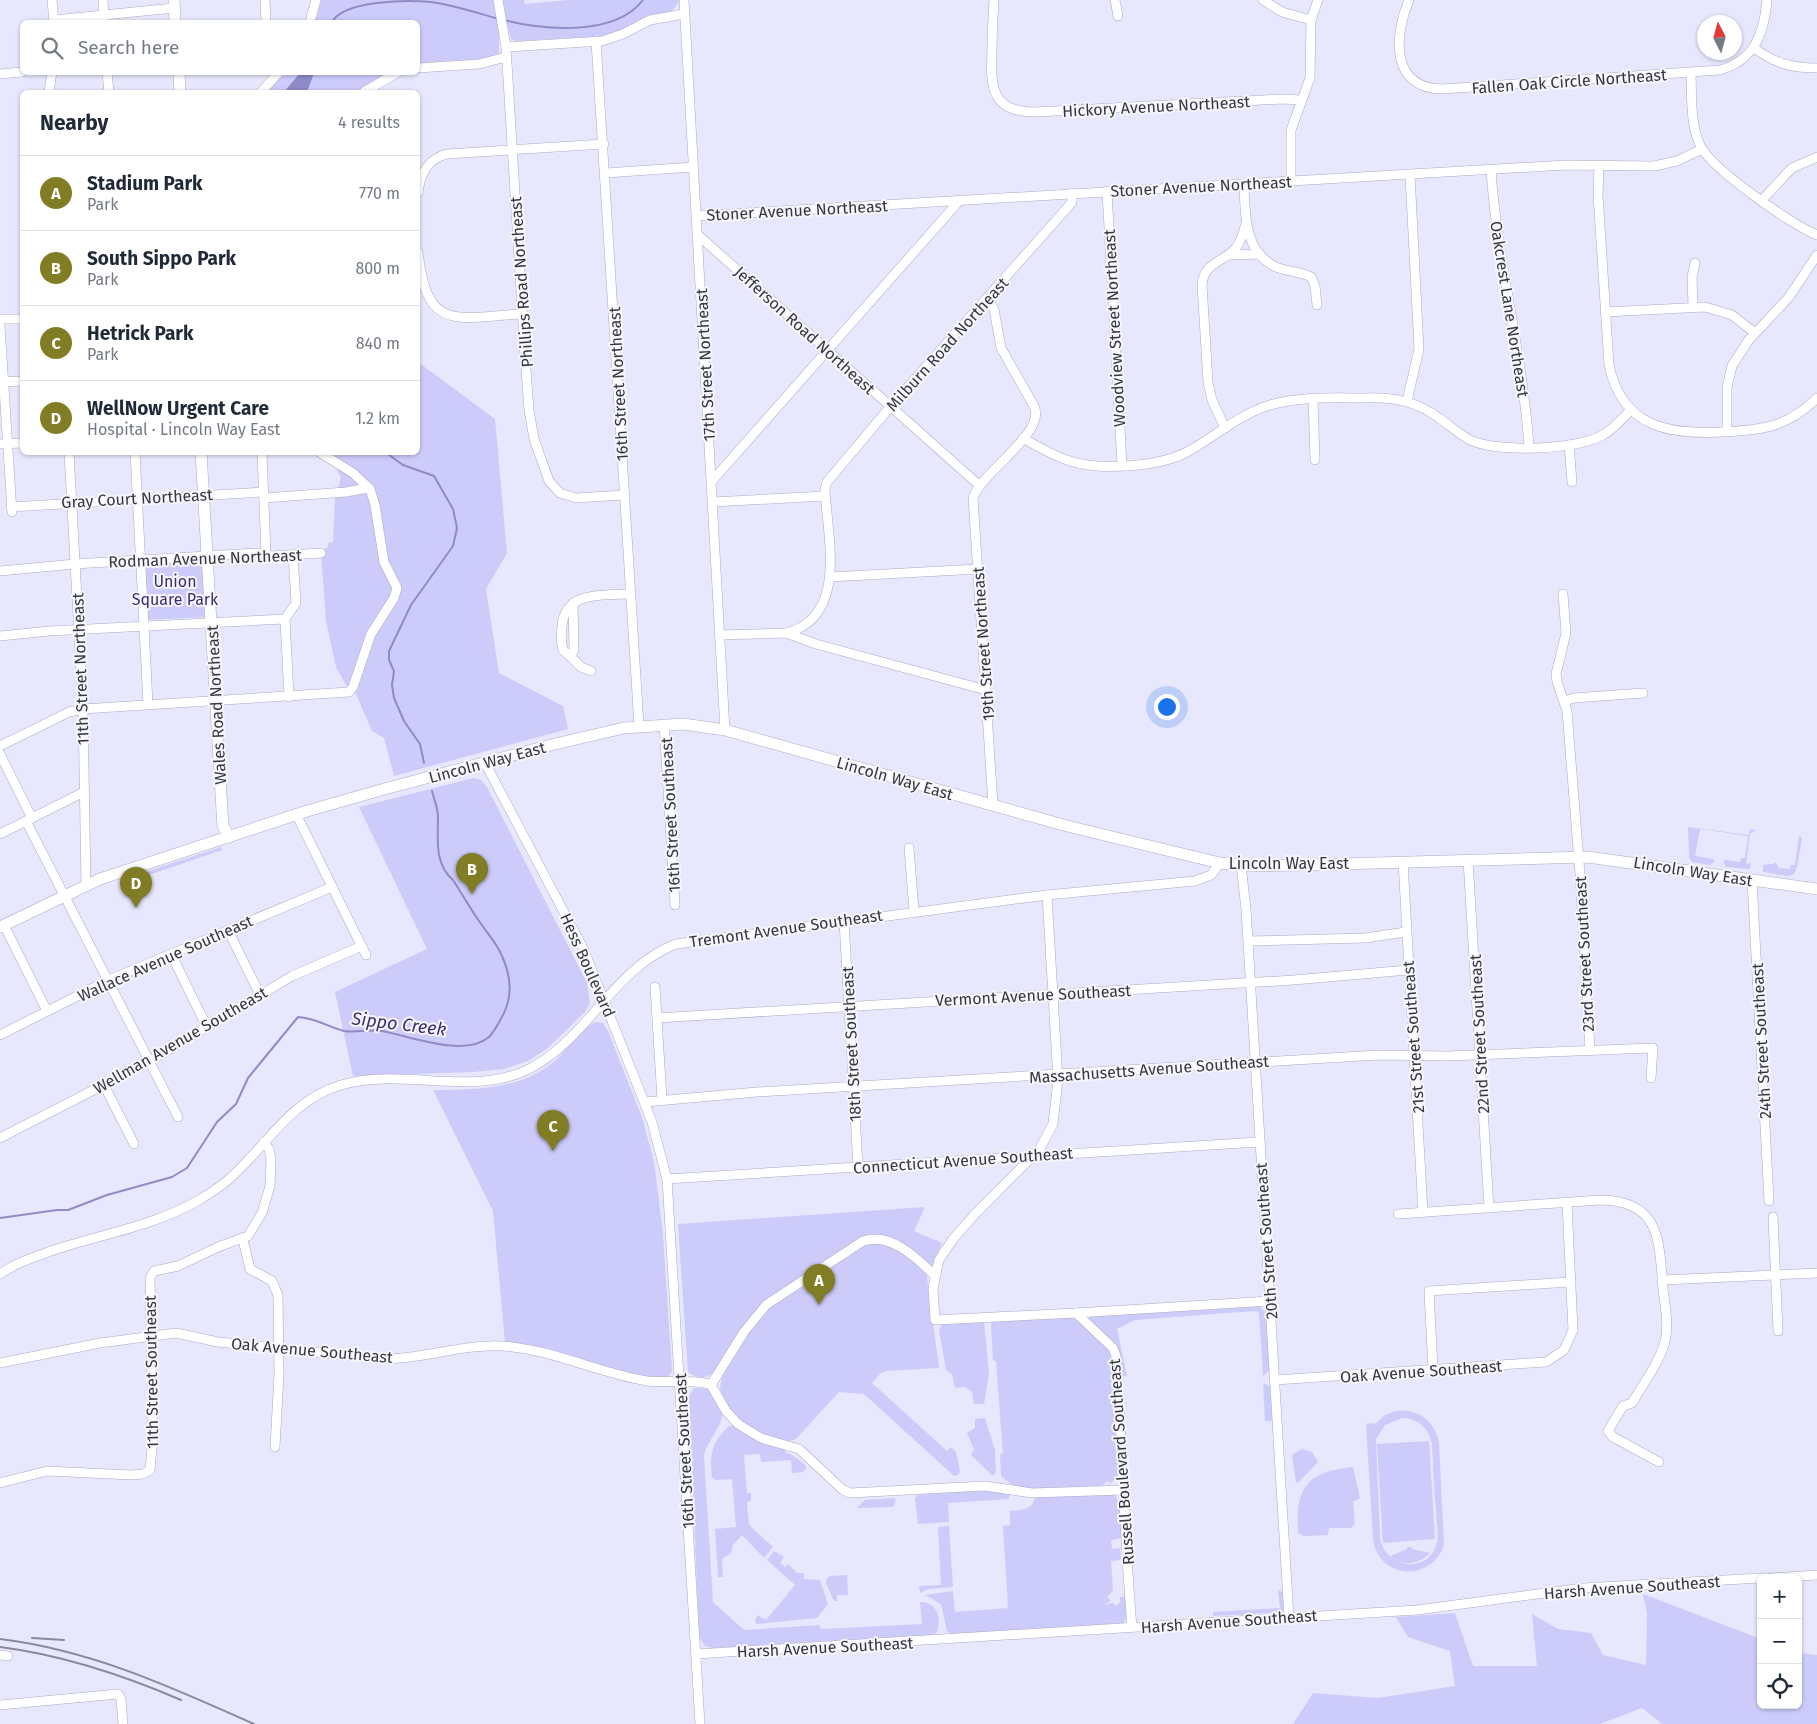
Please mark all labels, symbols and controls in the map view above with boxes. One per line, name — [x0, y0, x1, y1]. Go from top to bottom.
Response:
north arrow — [1697, 15, 1742, 60]
search box — [20, 20, 420, 75]
icon: search — [38, 34, 66, 62]
text: Search here — [78, 36, 179, 59]
street label: Fallen Oak Circle Northeast — [1471, 65, 1667, 98]
street label: Hickory Avenue Northeast — [1062, 92, 1251, 121]
text: Nearby — [40, 110, 108, 136]
text: 4 results — [338, 113, 400, 132]
text: Stadium Park — [87, 172, 203, 195]
street label: Stoner Avenue Northeast — [1110, 172, 1292, 201]
text: A — [51, 184, 61, 203]
text: 770 m — [359, 184, 400, 203]
text: Park — [87, 195, 119, 214]
street label: Phillips Road Northeast — [506, 196, 537, 368]
street label: Stoner Avenue Northeast — [706, 196, 888, 225]
street label: Oakcrest Lane Northeast — [1486, 220, 1533, 399]
street label: Woodview Street Northeast — [1100, 229, 1129, 427]
text: South Sippo Park — [87, 247, 236, 270]
text: B — [51, 259, 61, 278]
text: 800 m — [355, 259, 400, 278]
street label: Jefferson Road Northeast — [731, 262, 879, 399]
text: Park — [87, 270, 119, 289]
street label: Milburn Road Northeast — [882, 273, 1013, 415]
street label: 17th Street Northeast — [692, 288, 719, 442]
street label: 16th Street Northeast — [605, 306, 632, 462]
text: Hetrick Park — [87, 322, 193, 345]
text: C — [51, 334, 61, 353]
text: 840 m — [356, 334, 400, 353]
text: Park — [87, 345, 119, 364]
text: WellNow Urgent Care — [87, 397, 269, 420]
text: D — [51, 409, 61, 428]
text: 1.2 km — [355, 409, 400, 428]
text: Hospital · Lincoln Way East — [87, 420, 280, 439]
street label: Gray Court Northeast — [61, 485, 214, 512]
street label: Rodman Avenue Northeast — [108, 546, 302, 571]
street label: 19th Street Northeast — [969, 566, 998, 722]
park label: Union Square Park — [132, 572, 219, 609]
street label: 11th Street Northeast — [68, 592, 93, 746]
street label: Wales Road Northeast — [203, 625, 230, 785]
your location — [1154, 694, 1180, 720]
street label: 16th Street Southeast — [657, 737, 684, 893]
street label: Lincoln Way East — [427, 738, 548, 787]
street label: Lincoln Way East — [834, 753, 956, 804]
pin: B — [456, 853, 488, 894]
street label: Lincoln Way East — [1632, 853, 1754, 890]
street label: Lincoln Way East — [1229, 854, 1349, 873]
pin: D — [120, 867, 152, 908]
street label: 23rd Street Southeast — [1571, 875, 1598, 1032]
street label: Tremont Avenue Southeast — [688, 905, 884, 951]
street label: Hess Boulevard — [556, 910, 619, 1020]
street label: Wallace Avenue Southeast — [75, 911, 256, 1006]
street label: 22nd Street Southeast — [1466, 954, 1493, 1114]
street label: 21st Street Southeast — [1399, 960, 1428, 1114]
street label: 24th Street Southeast — [1748, 962, 1775, 1119]
street label: 18th Street Southeast — [838, 966, 865, 1122]
street label: Vermont Avenue Southeast — [935, 981, 1132, 1010]
street label: Wellman Avenue Southeast — [90, 983, 271, 1098]
water label: Sippo Creek — [350, 1007, 448, 1041]
street label: Massachusetts Avenue Southeast — [1028, 1052, 1270, 1087]
pin: C — [537, 1110, 569, 1151]
street label: Connecticut Avenue Southeast — [852, 1143, 1074, 1178]
street label: 20th Street Southeast — [1252, 1162, 1281, 1320]
pin: A — [803, 1264, 835, 1305]
street label: 11th Street Southeast — [141, 1295, 162, 1449]
street label: Oak Avenue Southeast — [230, 1334, 394, 1367]
street label: Oak Avenue Southeast — [1339, 1356, 1503, 1387]
street label: Russell Boulevard Southeast — [1105, 1358, 1138, 1566]
street label: 16th Street Southeast — [671, 1373, 698, 1529]
street label: Harsh Avenue Southeast — [1543, 1572, 1721, 1603]
map controls — [1757, 1574, 1802, 1709]
button: + — [1757, 1574, 1802, 1619]
street label: Harsh Avenue Southeast — [1140, 1606, 1318, 1637]
button: − — [1757, 1619, 1802, 1664]
street label: Harsh Avenue Southeast — [736, 1633, 914, 1662]
button: locate — [1757, 1664, 1802, 1709]

